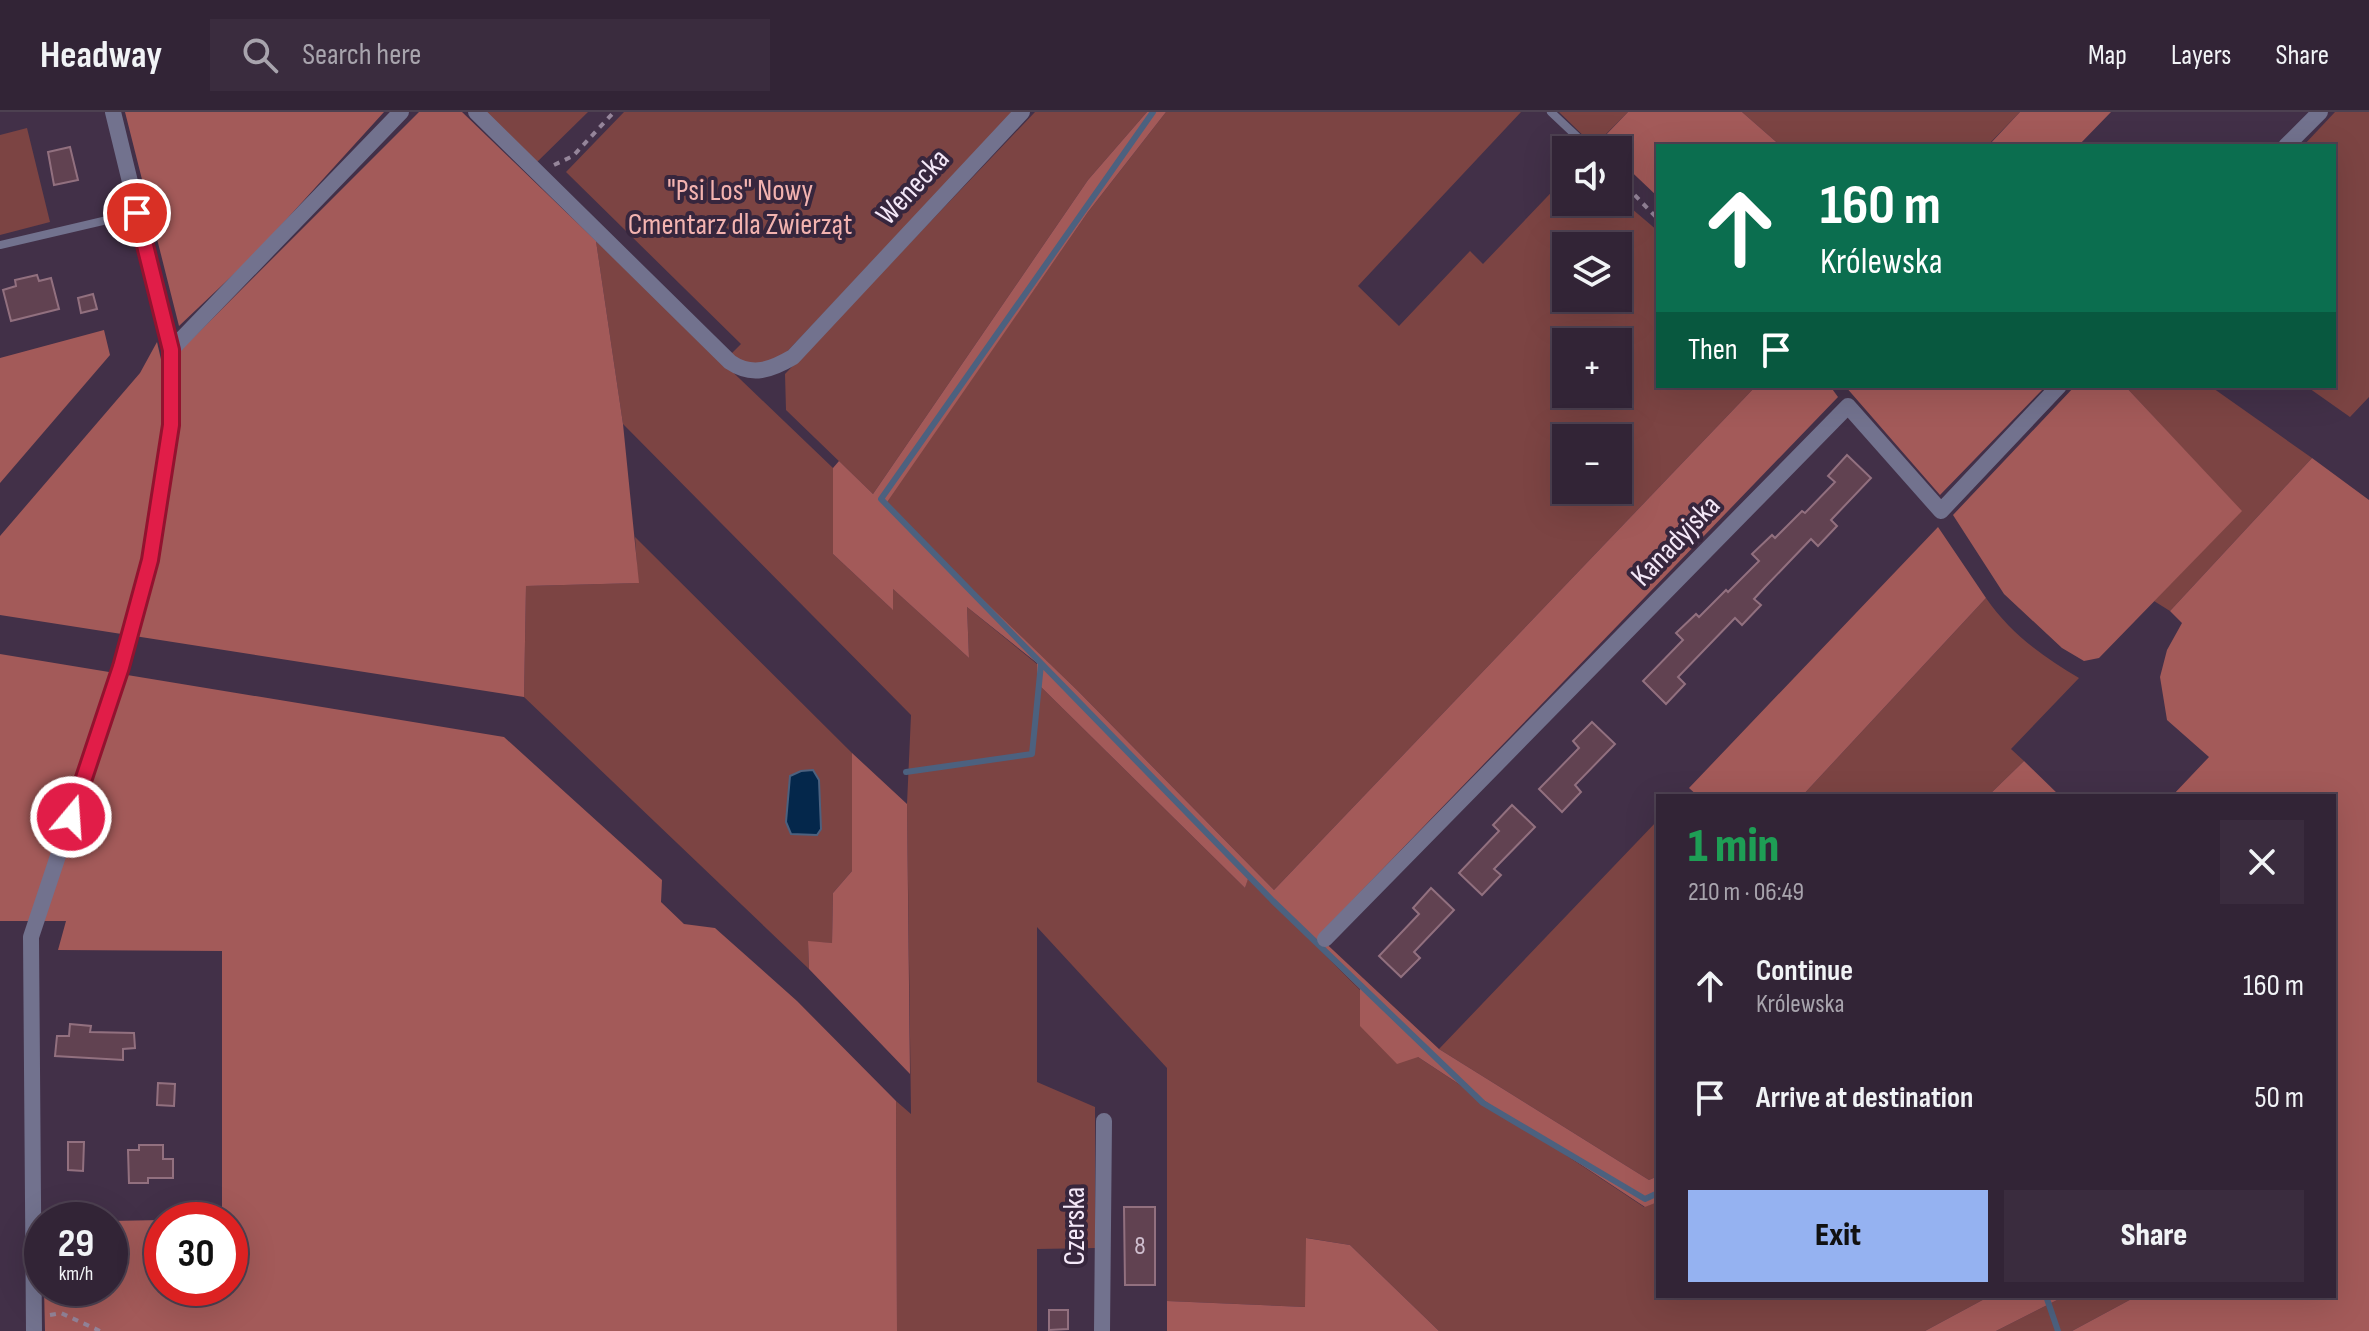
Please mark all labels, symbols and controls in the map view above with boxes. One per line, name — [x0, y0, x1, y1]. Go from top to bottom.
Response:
search box — [210, 19, 770, 91]
text: Headway — [40, 33, 162, 78]
icon: search — [238, 33, 282, 77]
text: Search here — [302, 37, 421, 73]
text: Map — [2088, 39, 2127, 72]
text: Layers — [2171, 39, 2231, 72]
text: Share — [2275, 39, 2329, 72]
map controls — [1552, 136, 1632, 504]
button: sound — [1552, 136, 1632, 216]
street label: Wenecka — [869, 141, 957, 233]
park label: "Psi Los" Nowy Cmentarz dla Zwierząt — [628, 173, 852, 243]
text: 160 m — [1820, 173, 1941, 240]
icon: ahead — [1688, 176, 1792, 280]
pin — [103, 179, 171, 247]
icon: arrive — [115, 191, 159, 235]
button: layers — [1552, 232, 1632, 312]
text: Królewska — [1820, 241, 1943, 284]
button: + — [1552, 328, 1632, 408]
icon: arrive — [1754, 328, 1798, 372]
text: Then — [1688, 332, 1738, 368]
button: − — [1552, 424, 1632, 504]
street label: Kanadyjska — [1624, 488, 1728, 594]
position arrow — [29, 775, 113, 859]
text: 1 min — [1688, 818, 1779, 875]
button: close — [2220, 820, 2304, 904]
text: 210 m · 06:49 — [1688, 877, 1804, 908]
text: Continue — [1756, 953, 1853, 989]
icon: ahead — [1688, 964, 1732, 1008]
text: 160 m — [2243, 968, 2304, 1004]
text: Królewska — [1756, 989, 1845, 1020]
icon: arrive — [1688, 1076, 1732, 1120]
text: Arrive at destination — [1756, 1080, 1973, 1116]
text: 50 m — [2255, 1080, 2304, 1116]
street label: Czerska — [1057, 1187, 1093, 1265]
button: Exit — [1688, 1190, 1988, 1282]
button: Share — [2004, 1190, 2304, 1282]
speed limit sign: 30 — [144, 1202, 248, 1306]
text: 29 — [58, 1220, 94, 1268]
house number: 8 — [1134, 1231, 1146, 1262]
text: km/h — [59, 1262, 93, 1286]

